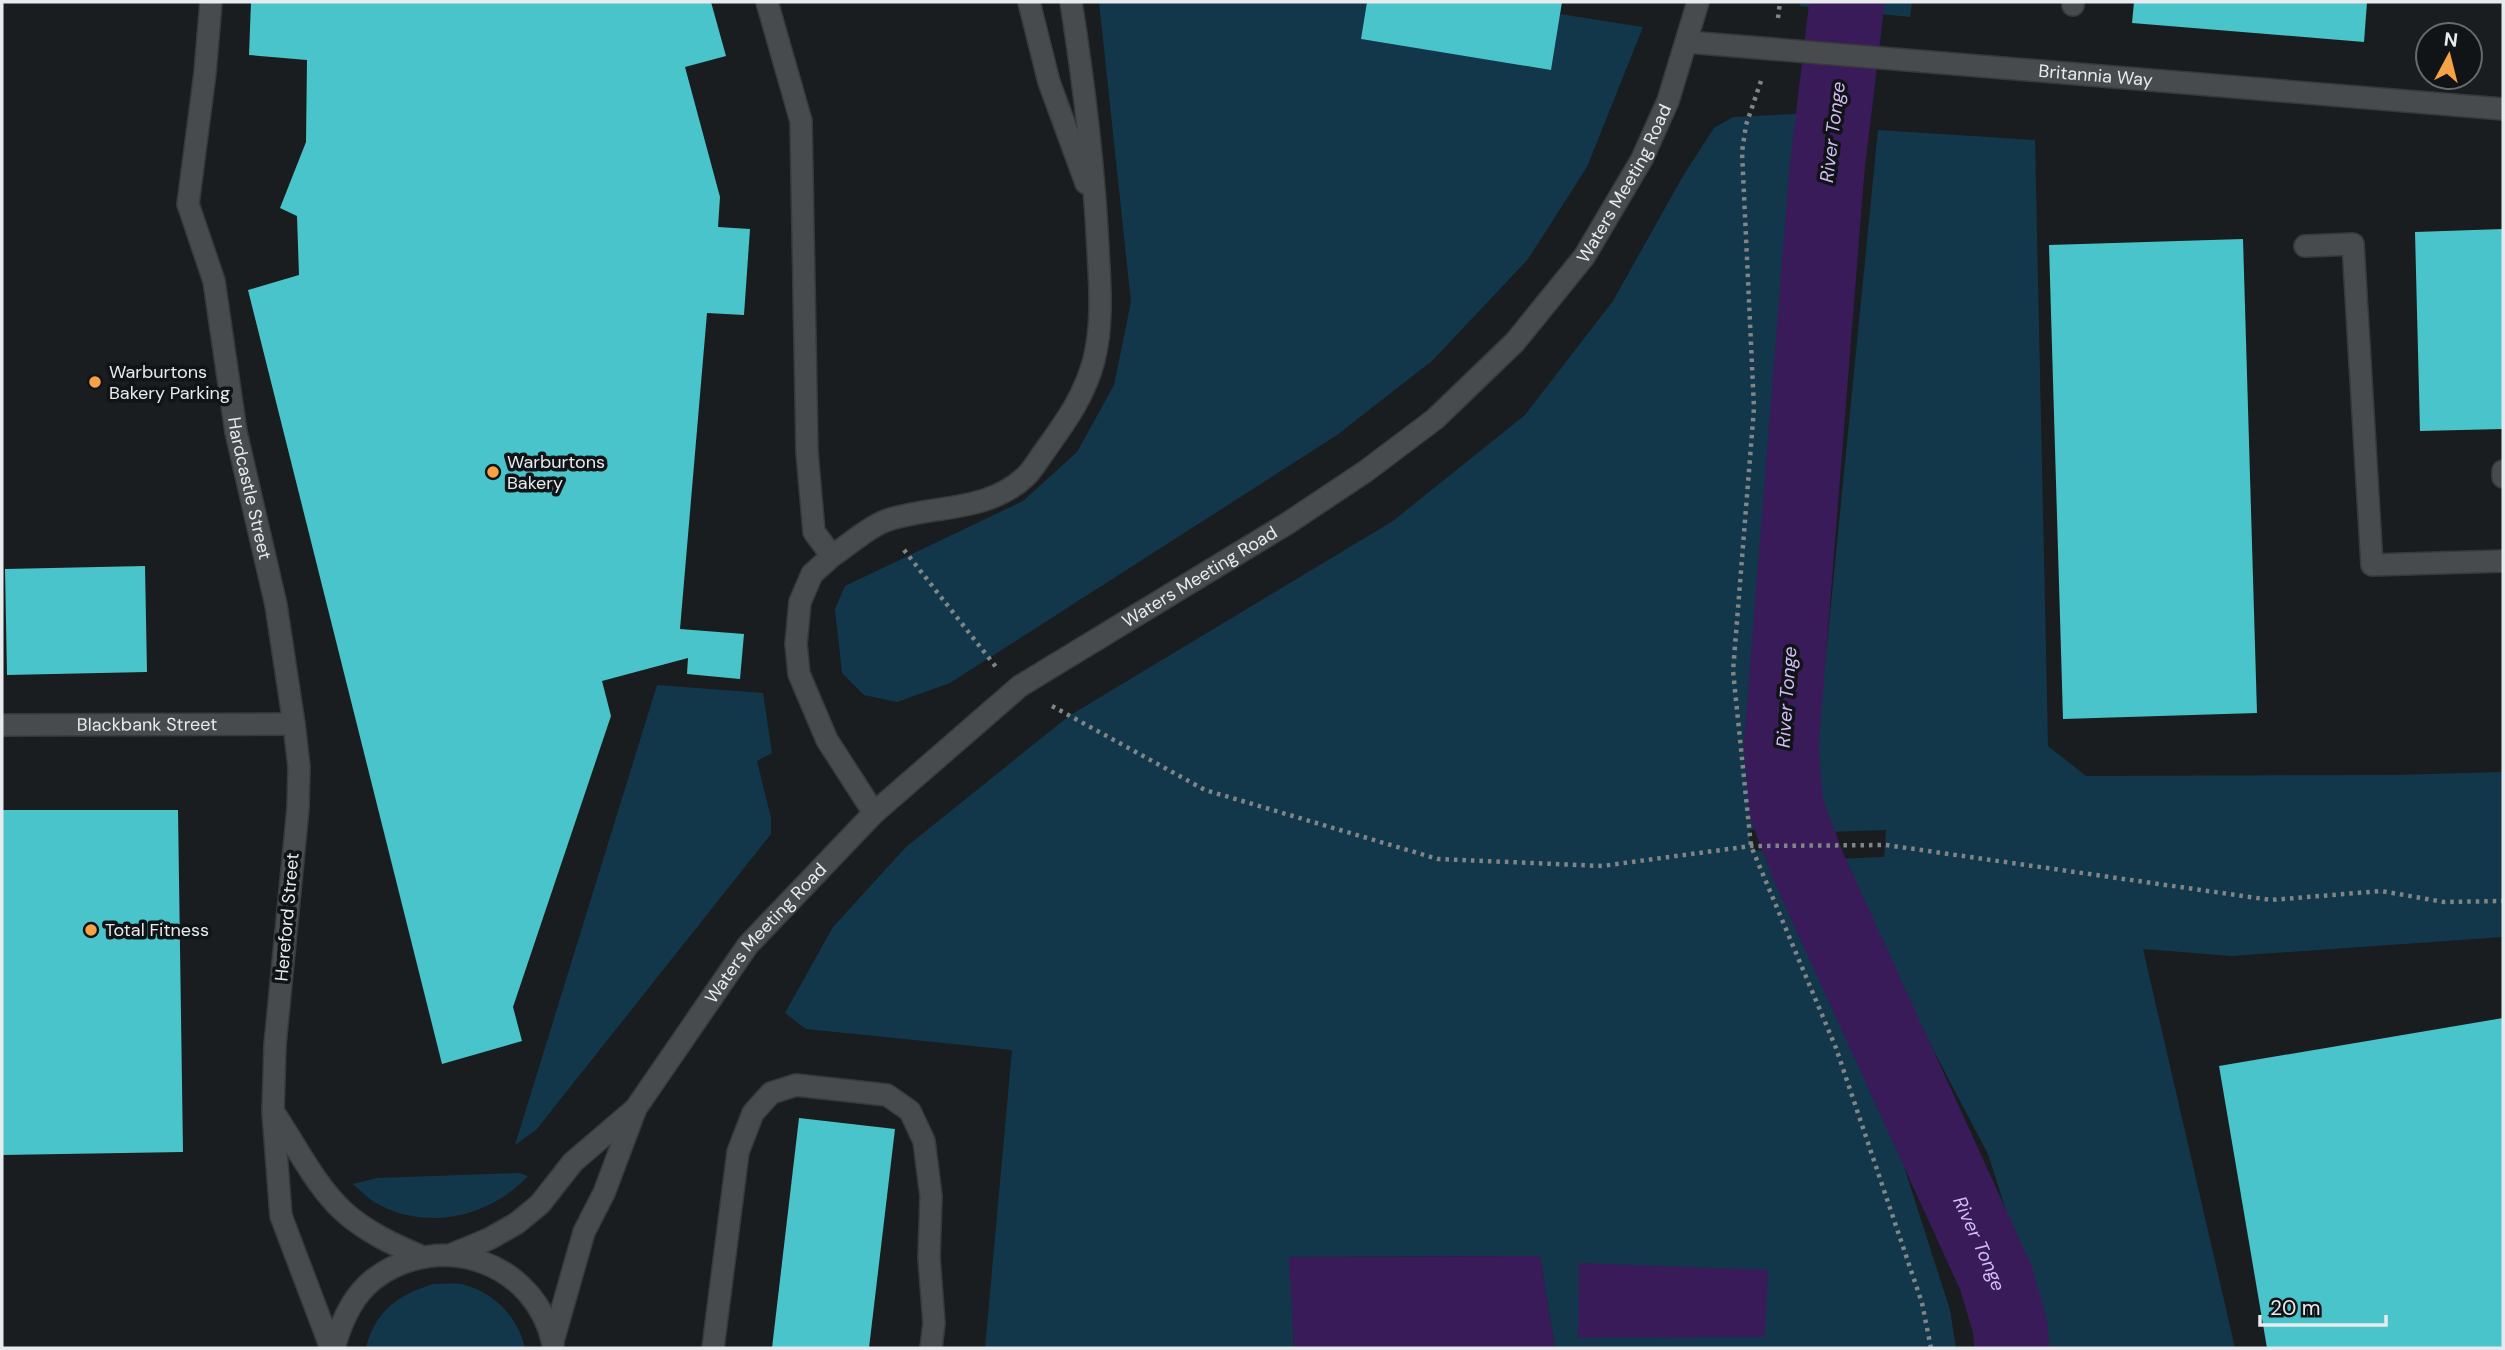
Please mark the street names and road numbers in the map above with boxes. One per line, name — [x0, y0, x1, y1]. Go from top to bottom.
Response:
street label: Britannia Way — [2038, 59, 2154, 92]
street label: Waters Meeting Road — [1571, 100, 1677, 267]
street label: Hardcastle Street — [222, 415, 277, 562]
street label: Waters Meeting Road — [1118, 520, 1282, 633]
street label: Blackbank Street — [77, 712, 217, 737]
street label: Hereford Street — [269, 852, 305, 982]
street label: Waters Meeting Road — [699, 858, 832, 1008]

